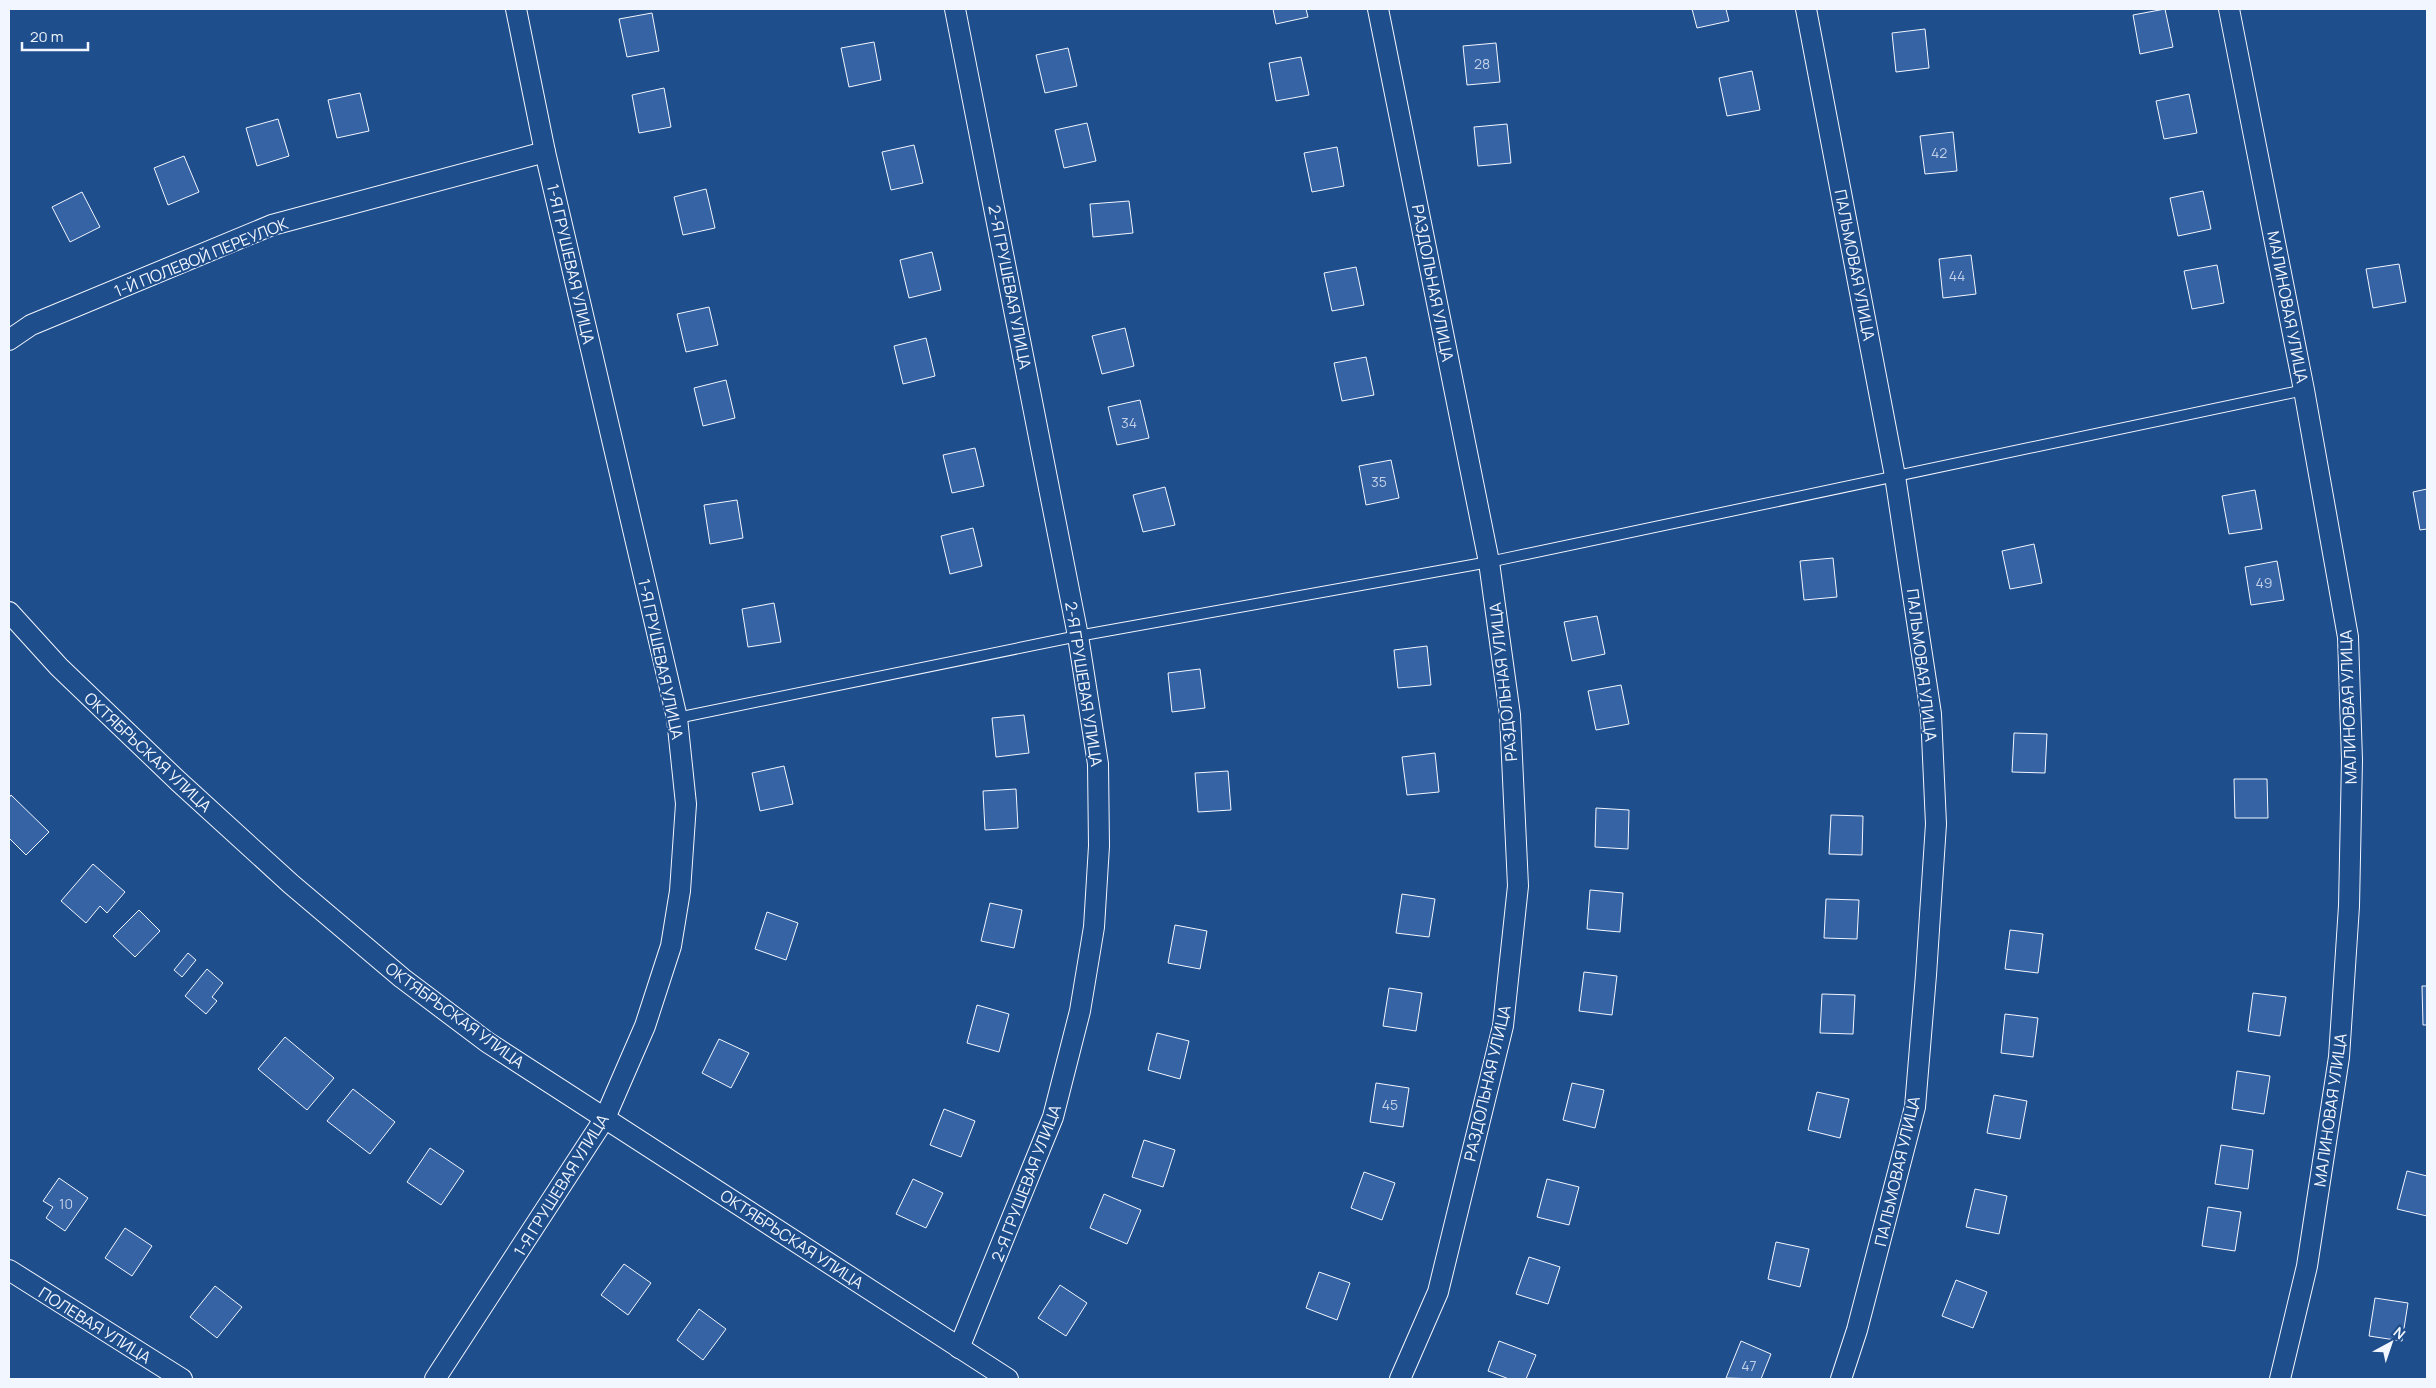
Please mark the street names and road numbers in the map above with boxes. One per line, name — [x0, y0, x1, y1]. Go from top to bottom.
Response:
street label: 1-Я ГРУШЕВАЯ УЛИЦА — [542, 182, 600, 346]
street label: ПАЛЬМОВАЯ УЛИЦА — [1830, 187, 1880, 343]
street label: 2-Я ГРУШЕВАЯ УЛИЦА — [983, 203, 1037, 371]
street label: РАЗДОЛЬНАЯ УЛИЦА — [1407, 203, 1459, 363]
street label: 1-Й ПОЛЕВОЙ ПЕРЕУЛОК — [111, 212, 292, 302]
street label: МАЛИНОВАЯ УЛИЦА — [2262, 229, 2314, 385]
street label: 1-Я ГРУШЕВАЯ УЛИЦА — [633, 577, 689, 741]
street label: ПАЛЬМОВАЯ УЛИЦА — [1902, 587, 1942, 743]
street label: 2-Я ГРУШЕВАЯ УЛИЦА — [1060, 600, 1108, 768]
street label: РАЗДОЛЬНАЯ УЛИЦА — [1484, 601, 1522, 763]
street label: МАЛИНОВАЯ УЛИЦА — [2334, 629, 2362, 785]
street label: ОКТЯБРЬСКАЯ УЛИЦА — [79, 687, 217, 817]
street label: ОКТЯБРЬСКАЯ УЛИЦА — [381, 957, 529, 1073]
street label: РАЗДОЛЬНАЯ УЛИЦА — [1458, 1003, 1516, 1163]
street label: МАЛИНОВАЯ УЛИЦА — [2308, 1032, 2352, 1188]
street label: ПАЛЬМОВАЯ УЛИЦА — [1869, 1094, 1925, 1248]
street label: 2-Я ГРУШЕВАЯ УЛИЦА — [986, 1101, 1066, 1265]
street label: 1-Я ГРУШЕВАЯ УЛИЦА — [508, 1110, 614, 1260]
street label: ОКТЯБРЬСКАЯ УЛИЦА — [716, 1184, 868, 1294]
street label: ПОЛЕВАЯ УЛИЦА — [35, 1282, 155, 1368]

